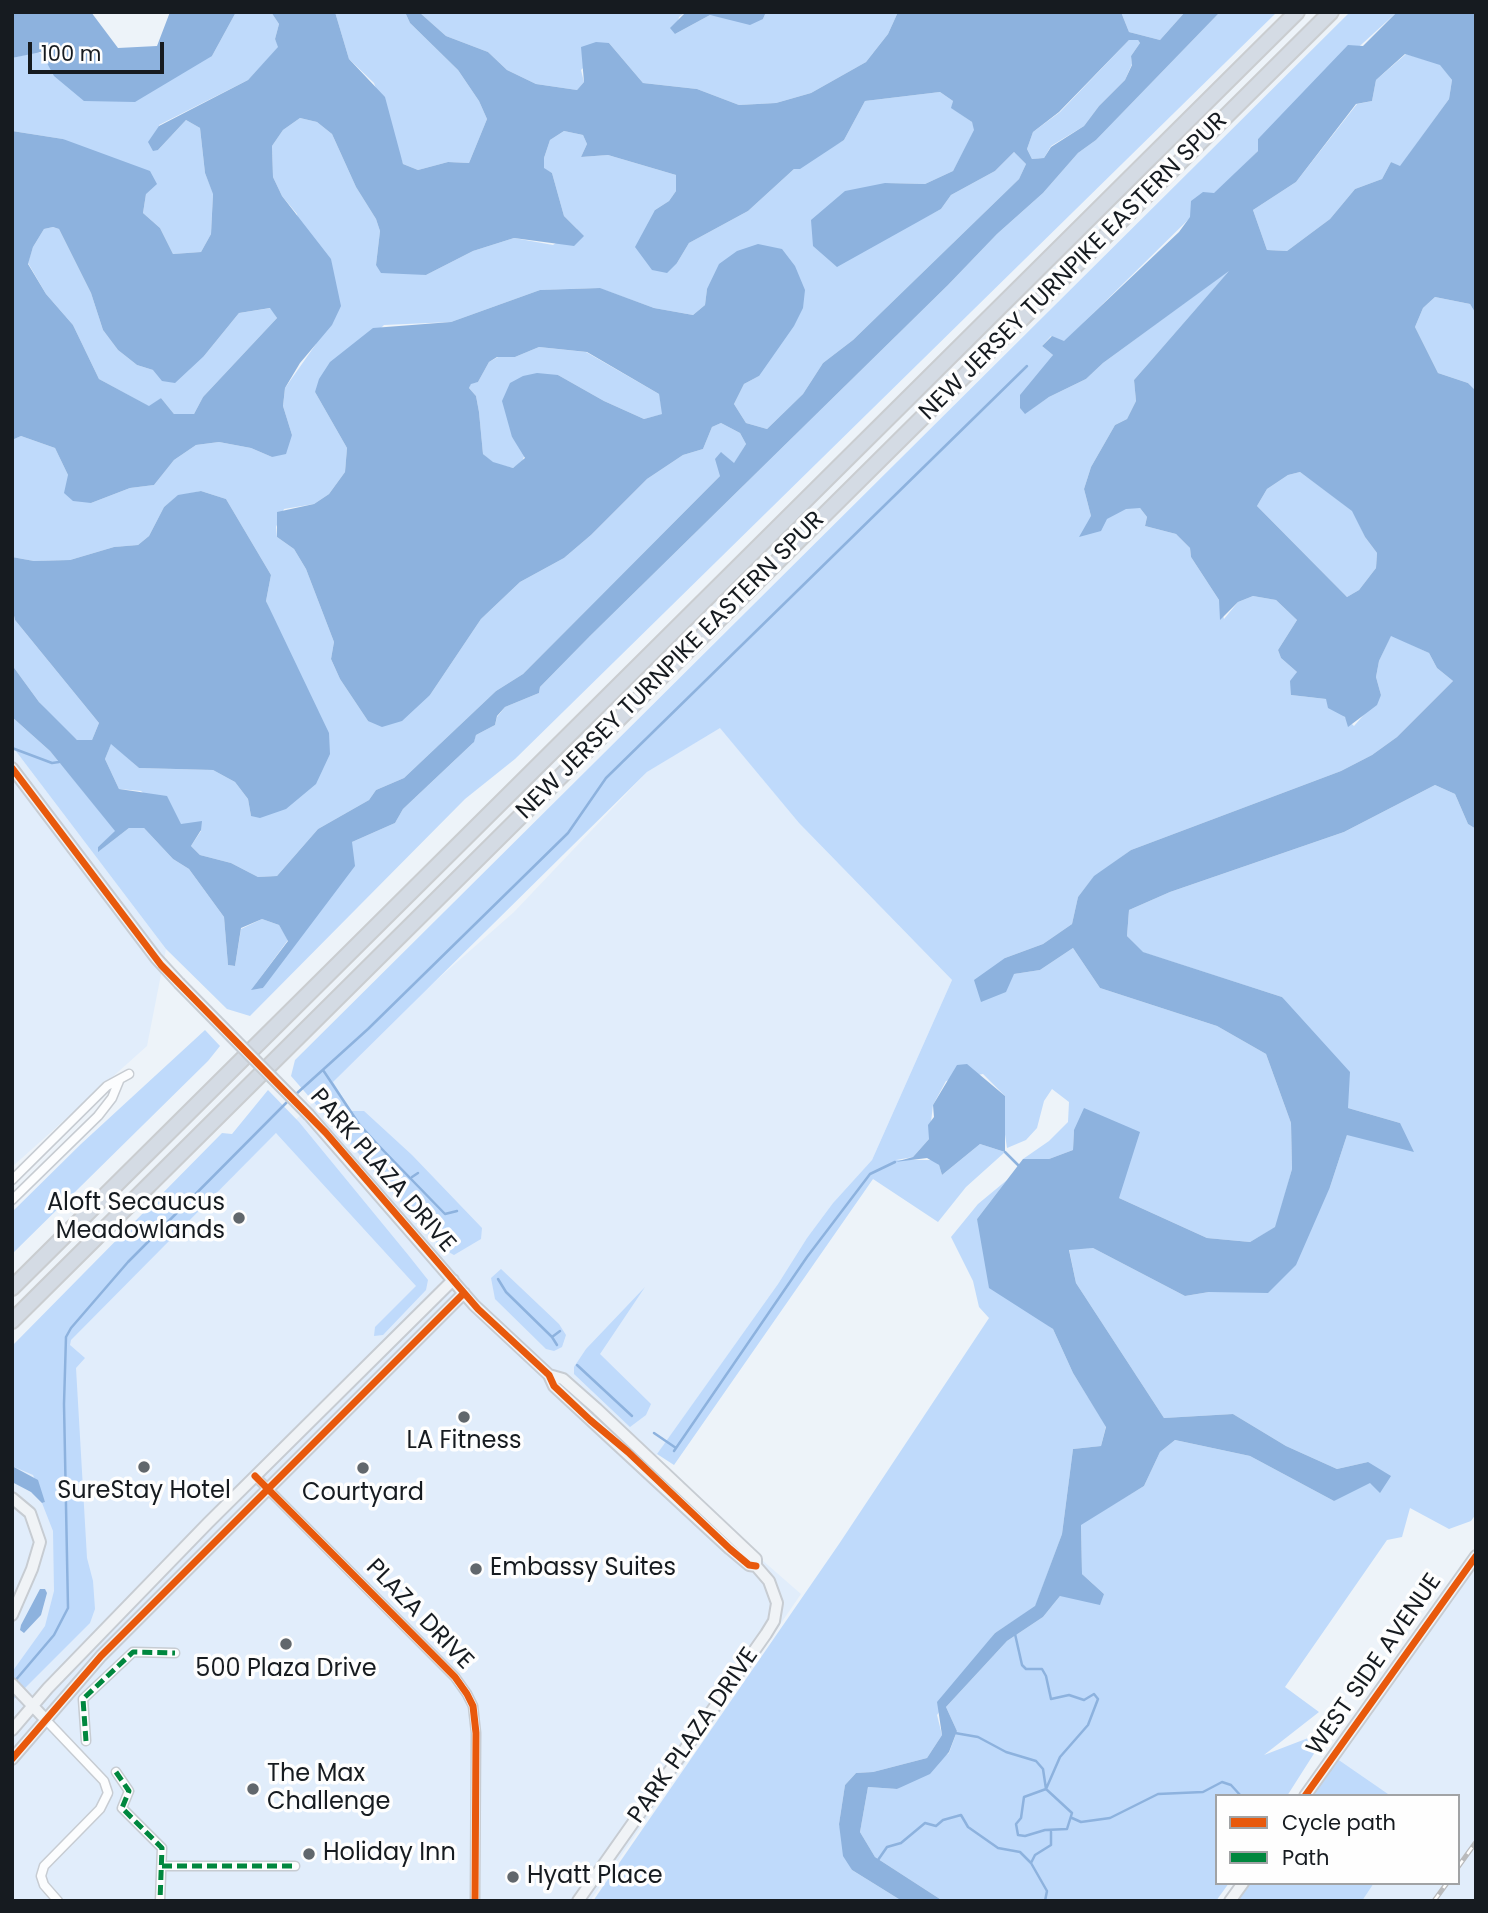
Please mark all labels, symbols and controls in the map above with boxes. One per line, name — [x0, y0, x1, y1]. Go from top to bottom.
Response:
scale bar — [32, 28, 168, 72]
text: 100 m — [41, 39, 101, 68]
street label: NEW JERSEY TURNPIKE EASTERN SPUR — [914, 107, 1234, 427]
street label: NEW JERSEY TURNPIKE EASTERN SPUR — [511, 506, 831, 826]
street label: PARK PLAZA DRIVE — [303, 1083, 461, 1259]
place label: Aloft Secaucus Meadowlands — [47, 1190, 225, 1246]
marker: Aloft Secaucus Meadowlands — [231, 1210, 247, 1226]
marker: LA Fitness — [456, 1409, 472, 1425]
place label: LA Fitness — [407, 1428, 521, 1456]
marker: SureStay Hotel — [136, 1459, 152, 1475]
marker: Courtyard — [355, 1460, 371, 1476]
place label: SureStay Hotel — [57, 1478, 231, 1506]
place label: Courtyard — [302, 1480, 424, 1508]
street label: PLAZA DRIVE — [359, 1554, 479, 1676]
place label: Embassy Suites — [490, 1555, 676, 1583]
marker: Embassy Suites — [468, 1561, 484, 1577]
street label: WEST SIDE AVENUE — [1302, 1569, 1448, 1761]
marker: 500 Plaza Drive — [278, 1636, 294, 1652]
street label: PARK PLAZA DRIVE — [623, 1643, 765, 1829]
place label: 500 Plaza Drive — [195, 1656, 377, 1684]
place label: The Max Challenge — [267, 1761, 390, 1817]
marker: The Max Challenge — [245, 1781, 261, 1797]
legend — [1215, 1794, 1460, 1885]
text: Cycle path — [1282, 1808, 1396, 1837]
place label: Holiday Inn — [323, 1840, 456, 1868]
text: Path — [1282, 1843, 1329, 1872]
marker: Holiday Inn — [301, 1846, 317, 1862]
place label: Hyatt Place — [527, 1863, 663, 1891]
marker: Hyatt Place — [505, 1869, 521, 1885]

